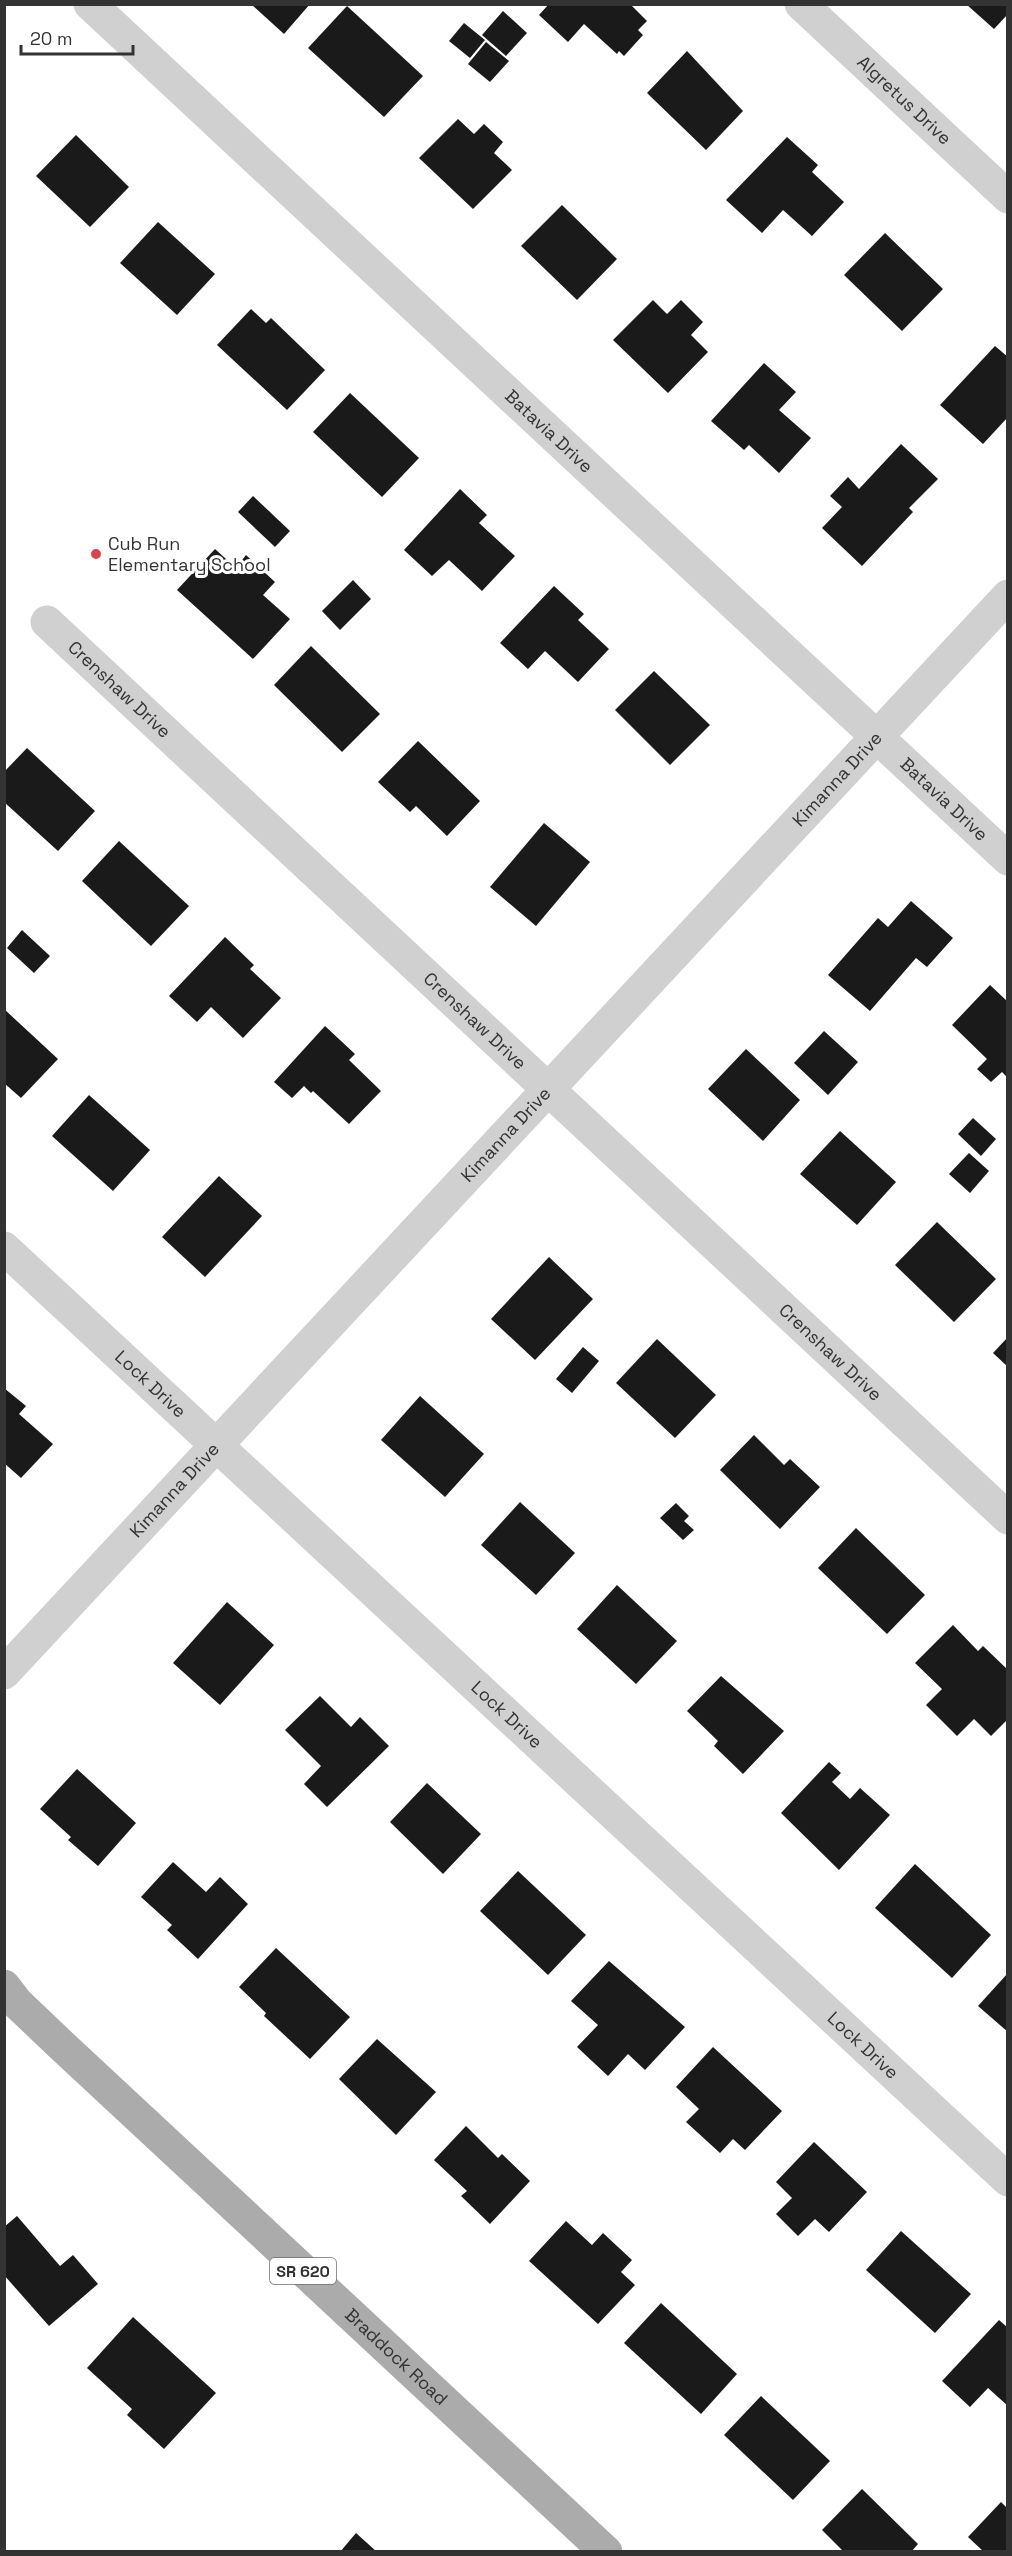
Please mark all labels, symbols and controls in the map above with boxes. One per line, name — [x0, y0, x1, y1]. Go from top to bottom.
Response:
scale bar — [21, 18, 134, 56]
text: 20 m — [30, 27, 73, 50]
street label: Algretus Drive — [852, 50, 956, 149]
street label: Batavia Drive — [500, 384, 598, 478]
place label: Cub Run Elementary School — [108, 532, 271, 576]
marker: Cub Run Elementary School — [89, 547, 103, 561]
street label: Crenshaw Drive — [63, 635, 176, 743]
street label: Kimanna Drive — [787, 727, 887, 831]
street label: Batavia Drive — [895, 752, 993, 846]
street label: Crenshaw Drive — [419, 967, 532, 1074]
street label: Kimanna Drive — [456, 1082, 555, 1187]
street label: Crenshaw Drive — [774, 1298, 887, 1406]
street label: Lock Drive — [110, 1345, 191, 1422]
street label: Kimanna Drive — [124, 1438, 224, 1542]
street label: Lock Drive — [467, 1676, 548, 1753]
street label: Lock Drive — [823, 2006, 904, 2084]
road number: SR 620 — [270, 2258, 336, 2284]
street label: Braddock Road — [340, 2303, 453, 2410]

